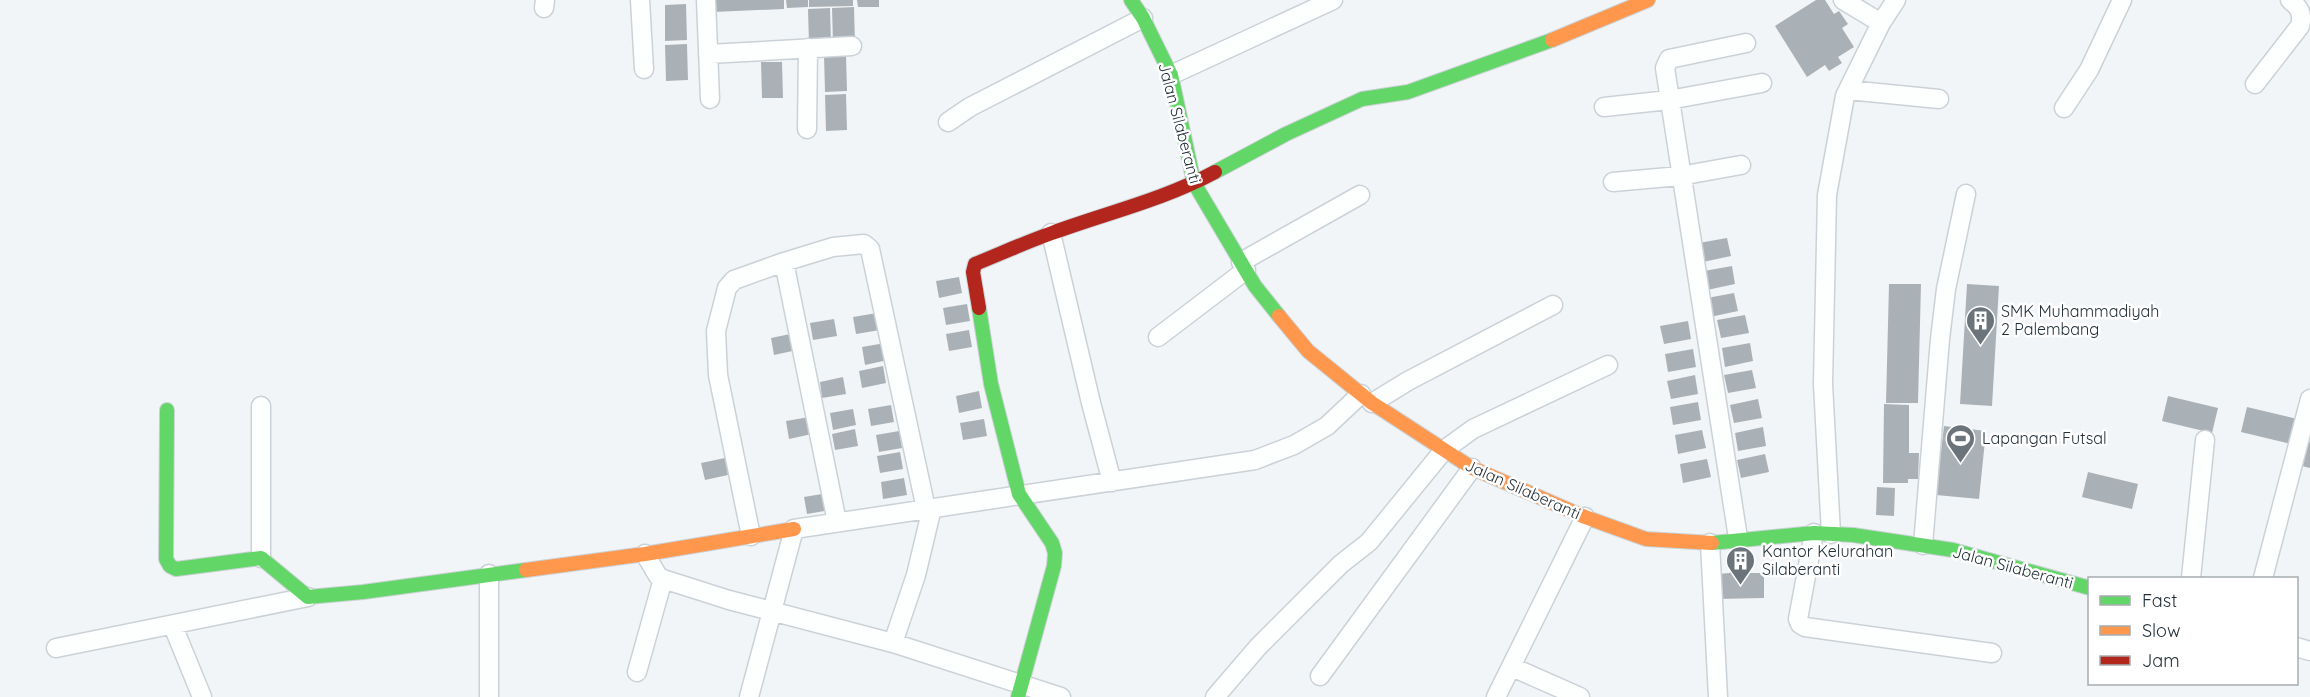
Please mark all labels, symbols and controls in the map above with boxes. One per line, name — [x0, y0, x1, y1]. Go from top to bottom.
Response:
street label: Jalan Silaberanti — [1154, 60, 1206, 186]
place label: SMK Muhammadiyah 2 Palembang — [2001, 301, 2159, 339]
building icon: SMK Muhammadiyah 2 Palembang — [1964, 304, 1996, 346]
sports icon: Lapangan Futsal — [1945, 422, 1977, 464]
place label: Lapangan Futsal — [1982, 428, 2107, 448]
street label: Jalan Silaberanti — [1462, 455, 1584, 523]
place label: Kantor Kelurahan Silaberanti — [1762, 541, 1893, 579]
street label: Jalan Silaberanti — [1950, 541, 2076, 593]
building icon: Kantor Kelurahan Silaberanti — [1725, 544, 1757, 586]
legend — [2088, 577, 2298, 685]
text: Fast — [2142, 589, 2177, 612]
text: Slow — [2142, 619, 2180, 642]
text: Jam — [2142, 649, 2180, 672]

